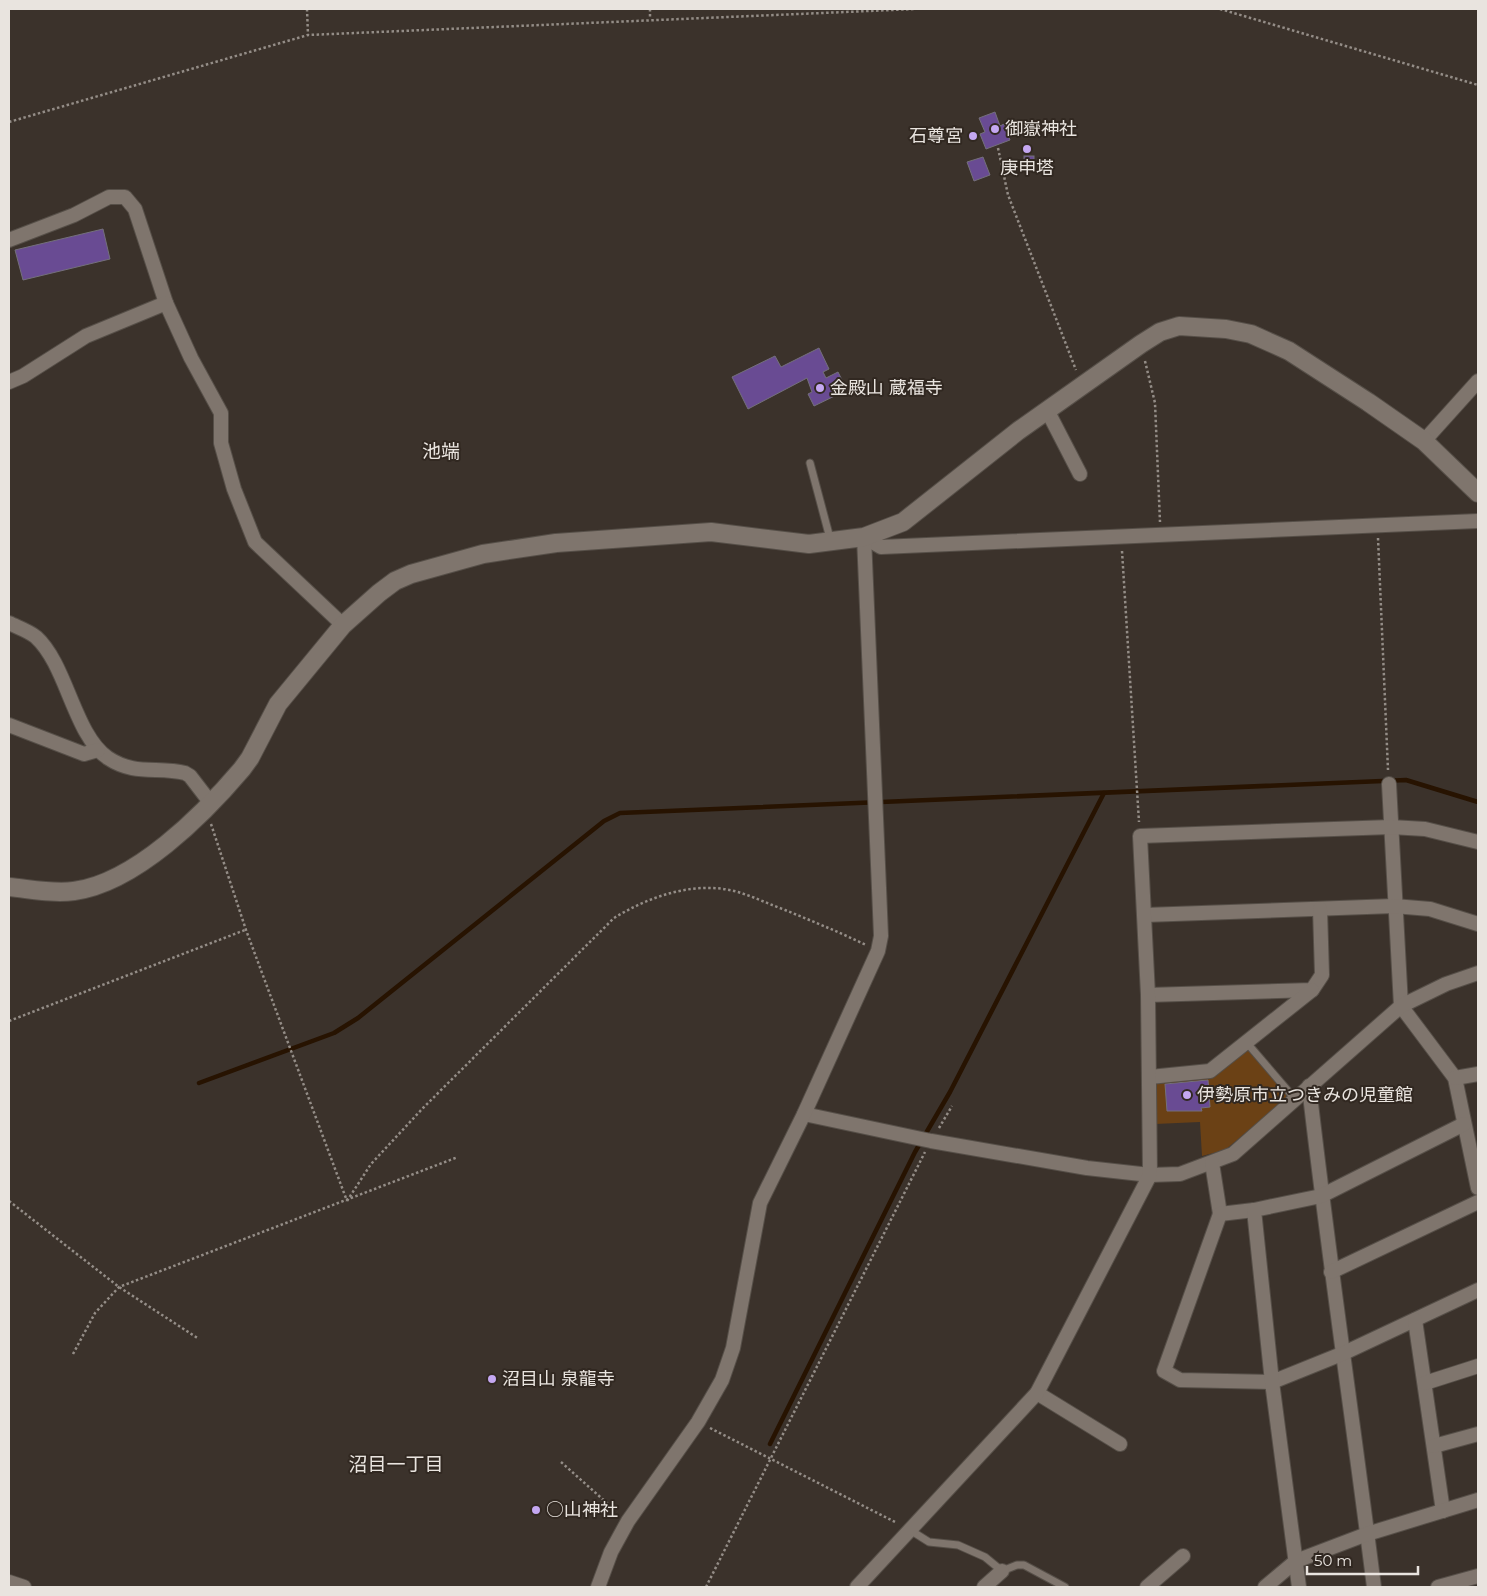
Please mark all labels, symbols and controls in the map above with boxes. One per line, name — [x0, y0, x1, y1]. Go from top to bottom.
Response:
place label: 御嶽神社 — [1005, 118, 1077, 140]
marker: 御嶽神社 — [989, 123, 1001, 135]
place label: 石尊宮 — [909, 125, 963, 147]
marker: 石尊宮 — [967, 130, 979, 142]
marker: 庚申塔 — [1021, 143, 1033, 155]
place label: 庚申塔 — [1000, 157, 1054, 179]
place label: 金殿山 蔵福寺 — [830, 377, 943, 399]
marker: 金殿山 蔵福寺 — [814, 382, 826, 394]
district label: 池端 — [422, 440, 460, 463]
place label: 伊勢原市立つきみの児童館 — [1197, 1084, 1413, 1106]
marker: 伊勢原市立つきみの児童館 — [1181, 1089, 1193, 1101]
place label: 沼目山 泉龍寺 — [502, 1368, 615, 1390]
marker: 沼目山 泉龍寺 — [486, 1373, 498, 1385]
district label: 沼目一丁目 — [348, 1453, 444, 1476]
place label: ○山神社 — [546, 1499, 618, 1521]
marker: ○山神社 — [530, 1504, 542, 1516]
scale bar — [1307, 1544, 1418, 1576]
text: 50 m — [1314, 1551, 1352, 1570]

